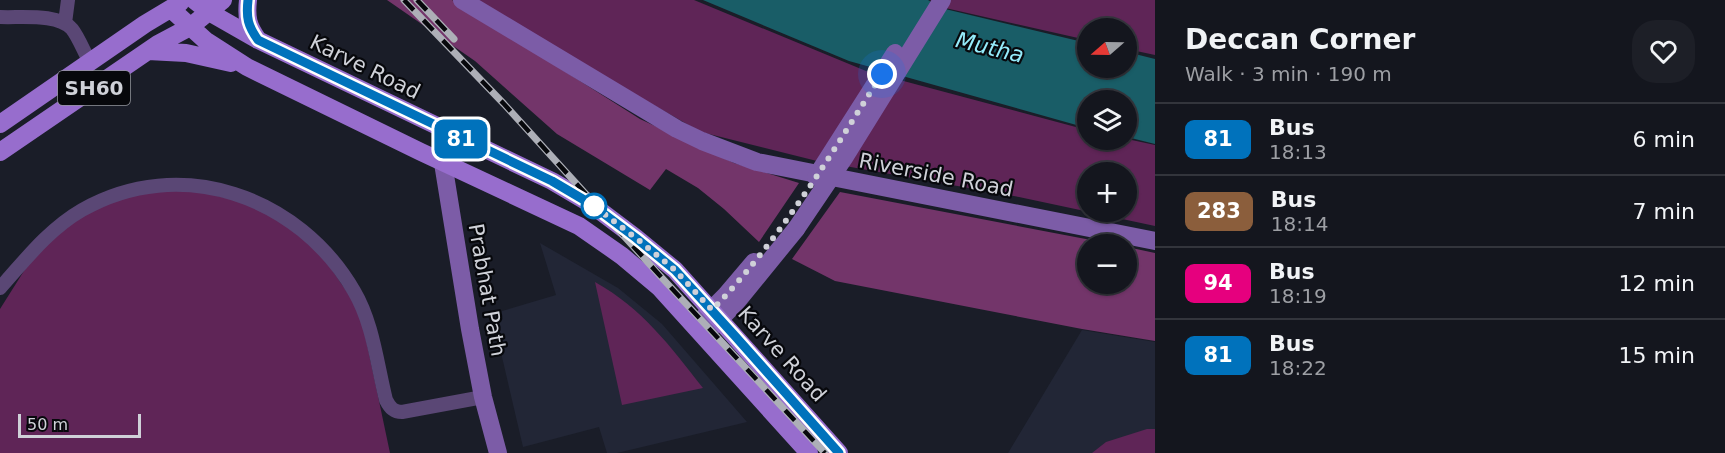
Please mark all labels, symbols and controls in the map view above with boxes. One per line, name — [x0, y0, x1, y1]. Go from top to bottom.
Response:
north arrow — [1077, 18, 1137, 78]
map controls — [1077, 18, 1137, 294]
button: heart — [1632, 20, 1695, 83]
text: Deccan Corner — [1185, 23, 1415, 56]
water label: Mutha — [953, 27, 1026, 68]
street label: Karve Road — [306, 30, 424, 104]
your location — [867, 59, 897, 89]
text: Walk · 3 min · 190 m — [1185, 62, 1392, 86]
road number: SH60 — [58, 71, 130, 105]
button: layers — [1077, 90, 1137, 150]
text: Bus — [1269, 115, 1315, 140]
line badge: 81 — [434, 120, 488, 158]
text: 81 — [446, 127, 476, 151]
text: 81 — [1203, 127, 1233, 151]
text: 6 min — [1633, 127, 1695, 152]
text: 18:13 — [1269, 140, 1327, 164]
street label: Riverside Road — [857, 148, 1015, 202]
button: + — [1077, 162, 1137, 222]
text: Bus — [1271, 187, 1316, 212]
unlabelled marker — [581, 193, 607, 219]
text: 283 — [1197, 199, 1241, 223]
text: 7 min — [1633, 199, 1695, 224]
text: 18:14 — [1271, 212, 1328, 236]
street label: Prabhat Path — [464, 222, 510, 358]
button: − — [1077, 234, 1137, 294]
text: Bus — [1269, 259, 1315, 284]
text: 94 — [1203, 271, 1233, 295]
text: 12 min — [1619, 271, 1695, 296]
text: 18:19 — [1269, 284, 1327, 308]
street label: Karve Road — [733, 302, 831, 406]
text: Bus — [1269, 331, 1315, 356]
text: 81 — [1203, 343, 1233, 367]
text: 15 min — [1619, 343, 1695, 368]
text: 18:22 — [1269, 356, 1327, 380]
scale bar — [18, 411, 141, 438]
text: 50 m — [27, 415, 68, 434]

